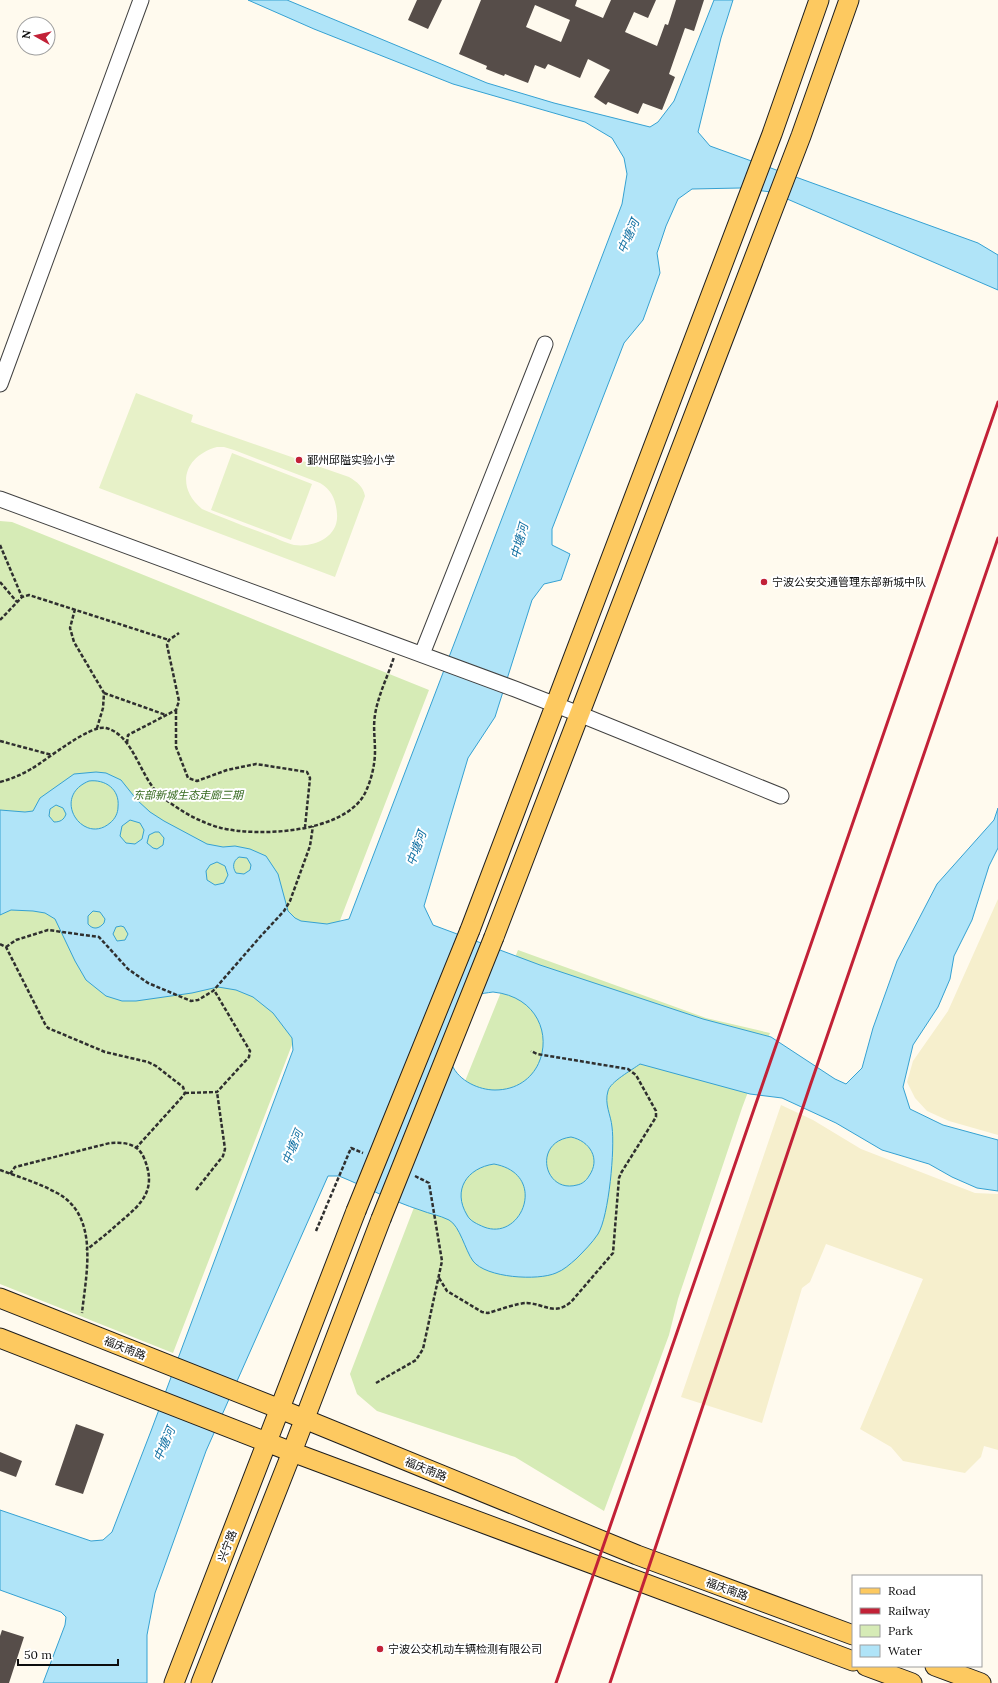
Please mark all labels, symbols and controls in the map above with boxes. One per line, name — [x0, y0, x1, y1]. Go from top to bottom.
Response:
north arrow — [16, 16, 56, 56]
text: N — [19, 29, 34, 40]
water label: 中塘河 — [614, 215, 643, 256]
place label: 鄞州邱隘实验小学 — [307, 453, 395, 467]
marker: 鄞州邱隘实验小学 — [294, 455, 304, 465]
water label: 中塘河 — [507, 520, 531, 560]
place label: 宁波公安交通管理东部新城中队 — [772, 575, 926, 589]
marker: 宁波公安交通管理东部新城中队 — [759, 577, 769, 587]
park label: 东部新城生态走廊三期 — [133, 788, 245, 802]
water label: 中塘河 — [403, 827, 430, 867]
water label: 中塘河 — [278, 1126, 306, 1167]
street label: 福庆南路 — [102, 1333, 148, 1363]
water label: 中塘河 — [150, 1423, 179, 1464]
street label: 福庆南路 — [403, 1454, 449, 1484]
street label: 兴宁路 — [215, 1528, 239, 1564]
street label: 福庆南路 — [704, 1575, 750, 1603]
legend — [852, 1575, 982, 1667]
text: Road — [888, 1583, 916, 1598]
text: Railway — [888, 1603, 931, 1618]
text: Park — [888, 1623, 914, 1638]
scale bar — [18, 1641, 118, 1667]
place label: 宁波公交机动车辆检测有限公司 — [388, 1642, 542, 1656]
text: Water — [888, 1643, 923, 1658]
marker: 宁波公交机动车辆检测有限公司 — [375, 1644, 385, 1654]
text: 50 m — [24, 1647, 52, 1662]

